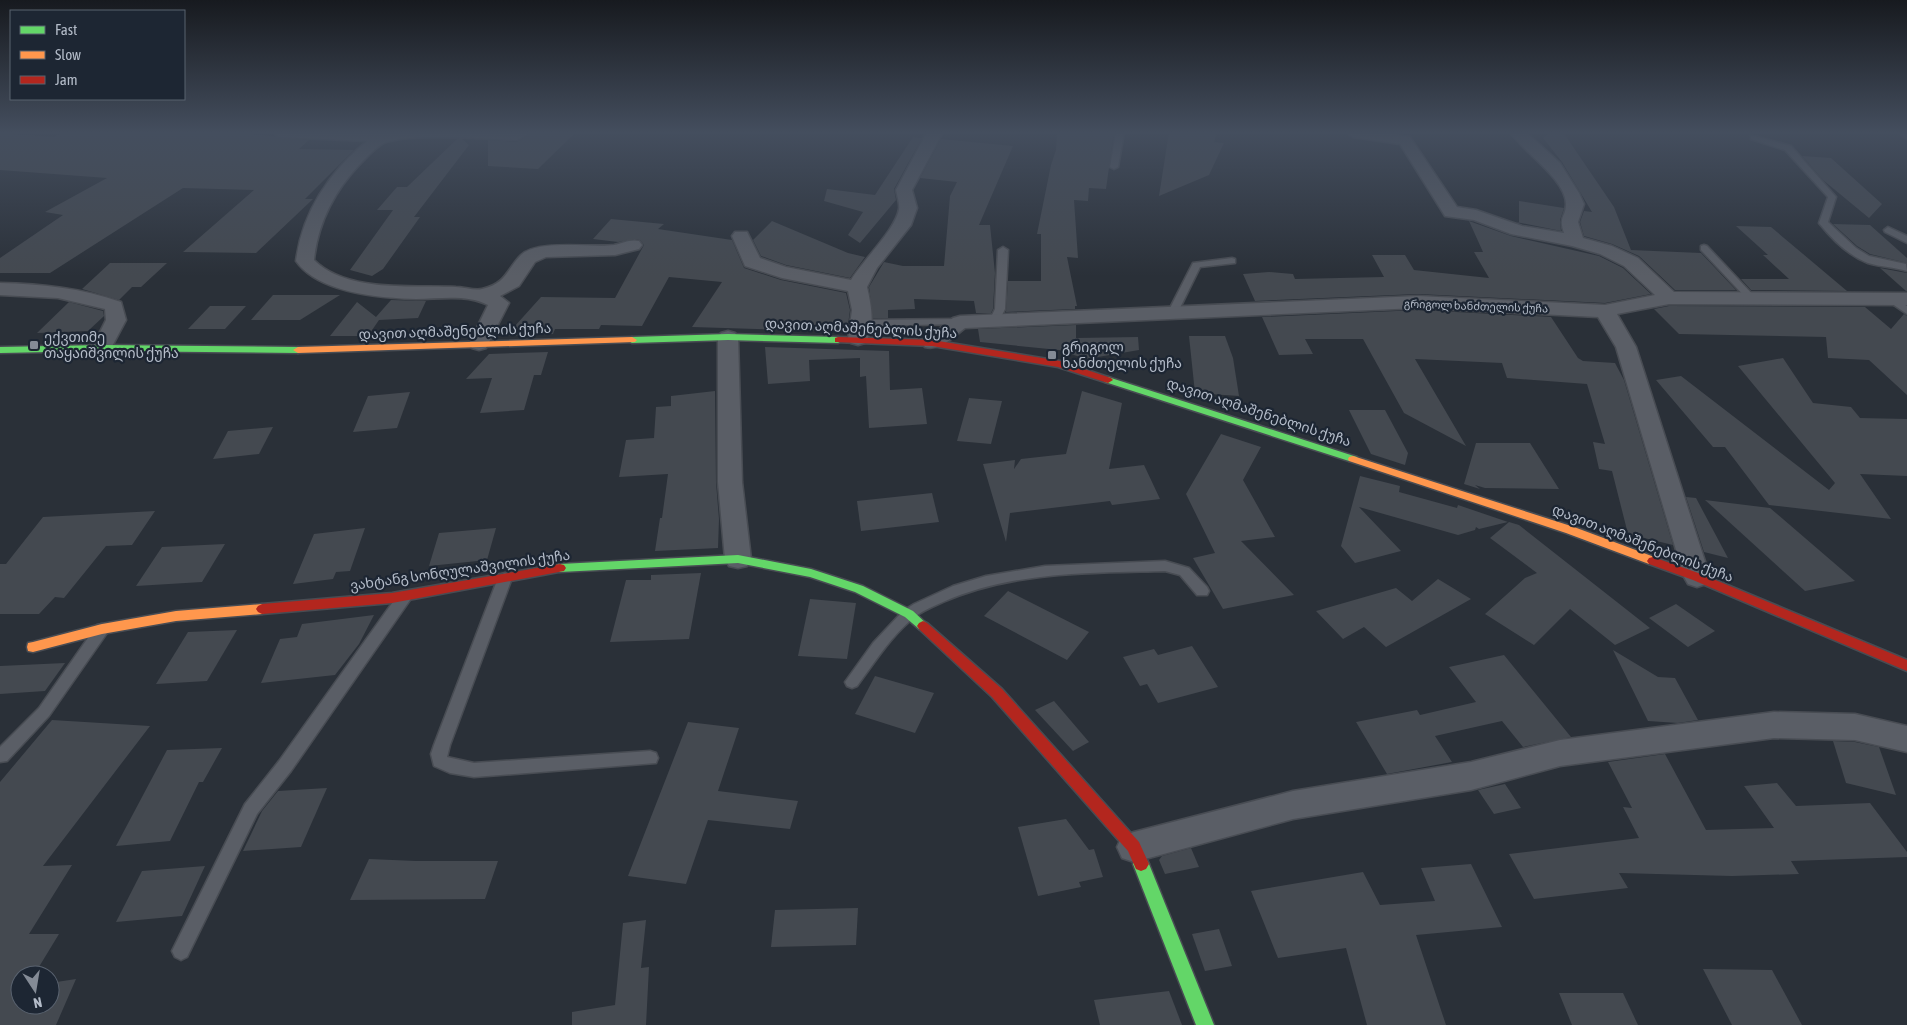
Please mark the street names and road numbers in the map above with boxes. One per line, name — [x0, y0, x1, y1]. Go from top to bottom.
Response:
street label: გრიგოლ ხანძთელის ქუჩა — [1404, 297, 1548, 316]
street label: დავით აღმაშენებლის ქუჩა — [764, 315, 958, 342]
street label: დავით აღმაშენებლის ქუჩა — [358, 320, 552, 343]
street label: დავით აღმაშენებლის ქუჩა — [1165, 375, 1353, 450]
street label: დავით აღმაშენებლის ქუჩა — [1550, 501, 1736, 586]
street label: ვახტანგ სონღულაშვილის ქუჩა — [349, 547, 571, 594]

